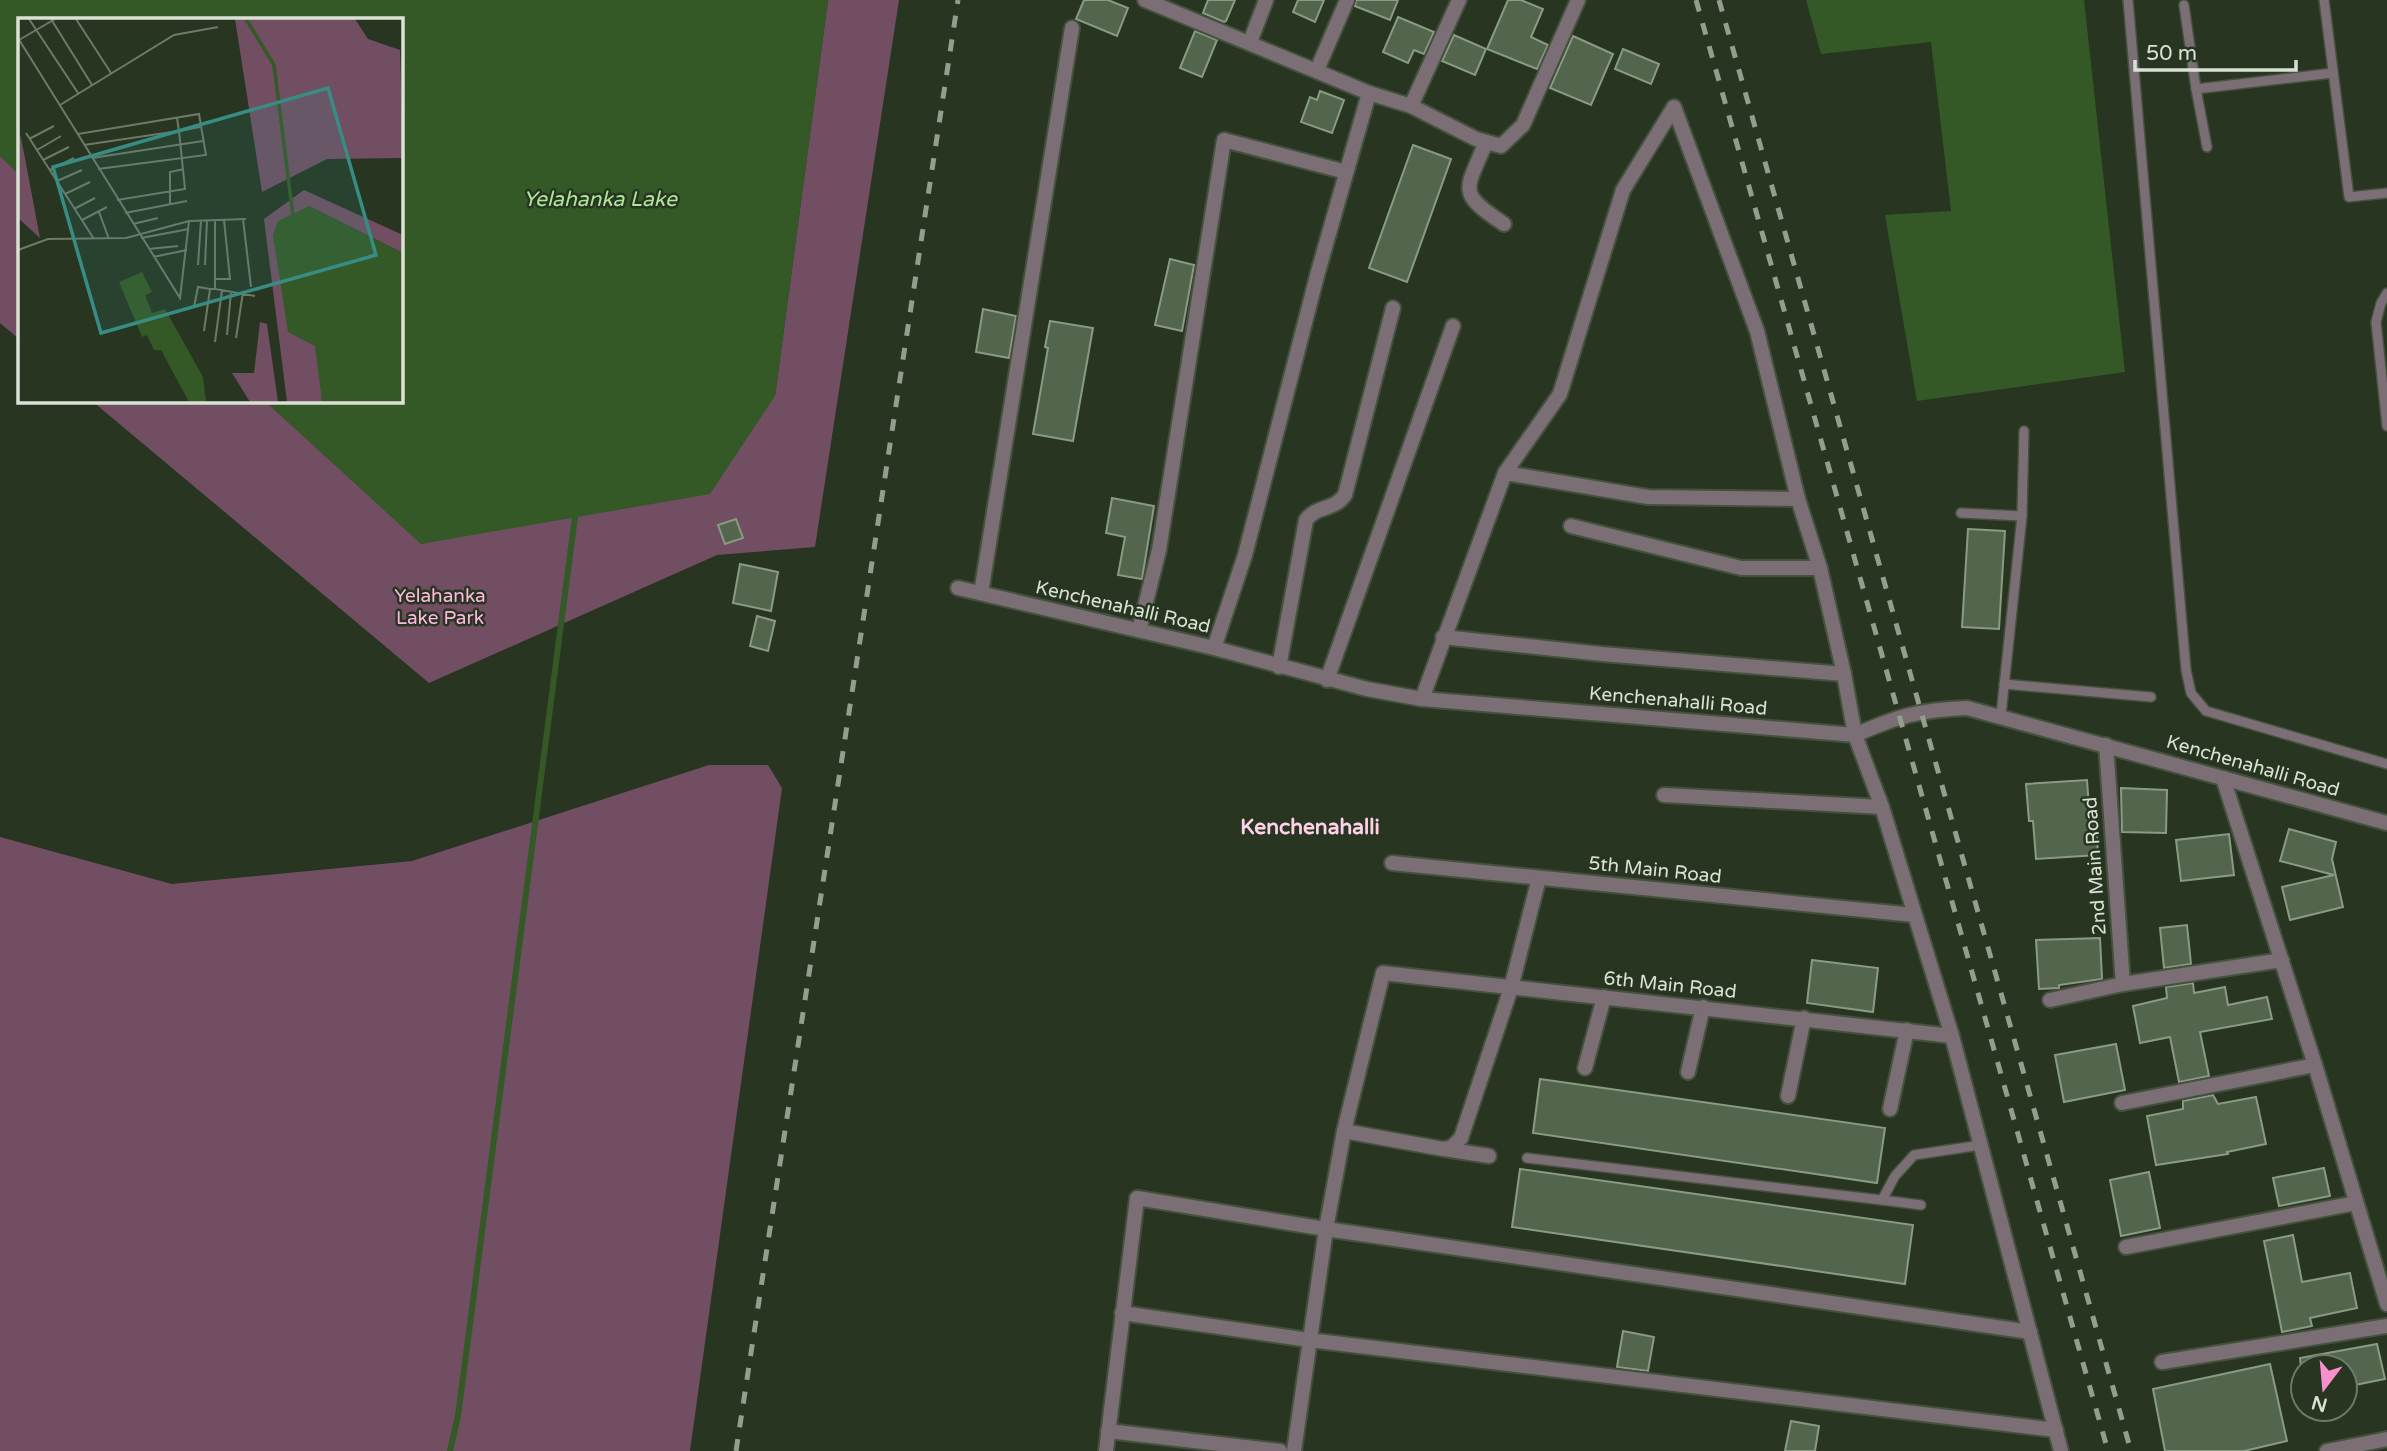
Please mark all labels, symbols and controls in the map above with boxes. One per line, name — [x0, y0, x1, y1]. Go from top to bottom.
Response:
inset map — [18, 18, 402, 402]
scale bar — [2135, 28, 2296, 72]
text: 50 m — [2146, 41, 2197, 66]
water label: Yelahanka Lake — [523, 187, 678, 212]
street label: Kenchenahalli Road — [1033, 576, 1213, 638]
park label: Yelahanka Lake Park — [394, 585, 486, 629]
street label: Kenchenahalli Road — [1588, 682, 1768, 720]
street label: Kenchenahalli Road — [2164, 731, 2342, 801]
street label: 2nd Main Road — [2079, 796, 2111, 936]
district label: Kenchenahalli — [1240, 815, 1380, 840]
street label: 5th Main Road — [1587, 852, 1723, 888]
street label: 6th Main Road — [1602, 967, 1738, 1003]
north arrow — [2289, 1353, 2359, 1423]
text: N — [2309, 1391, 2330, 1416]

